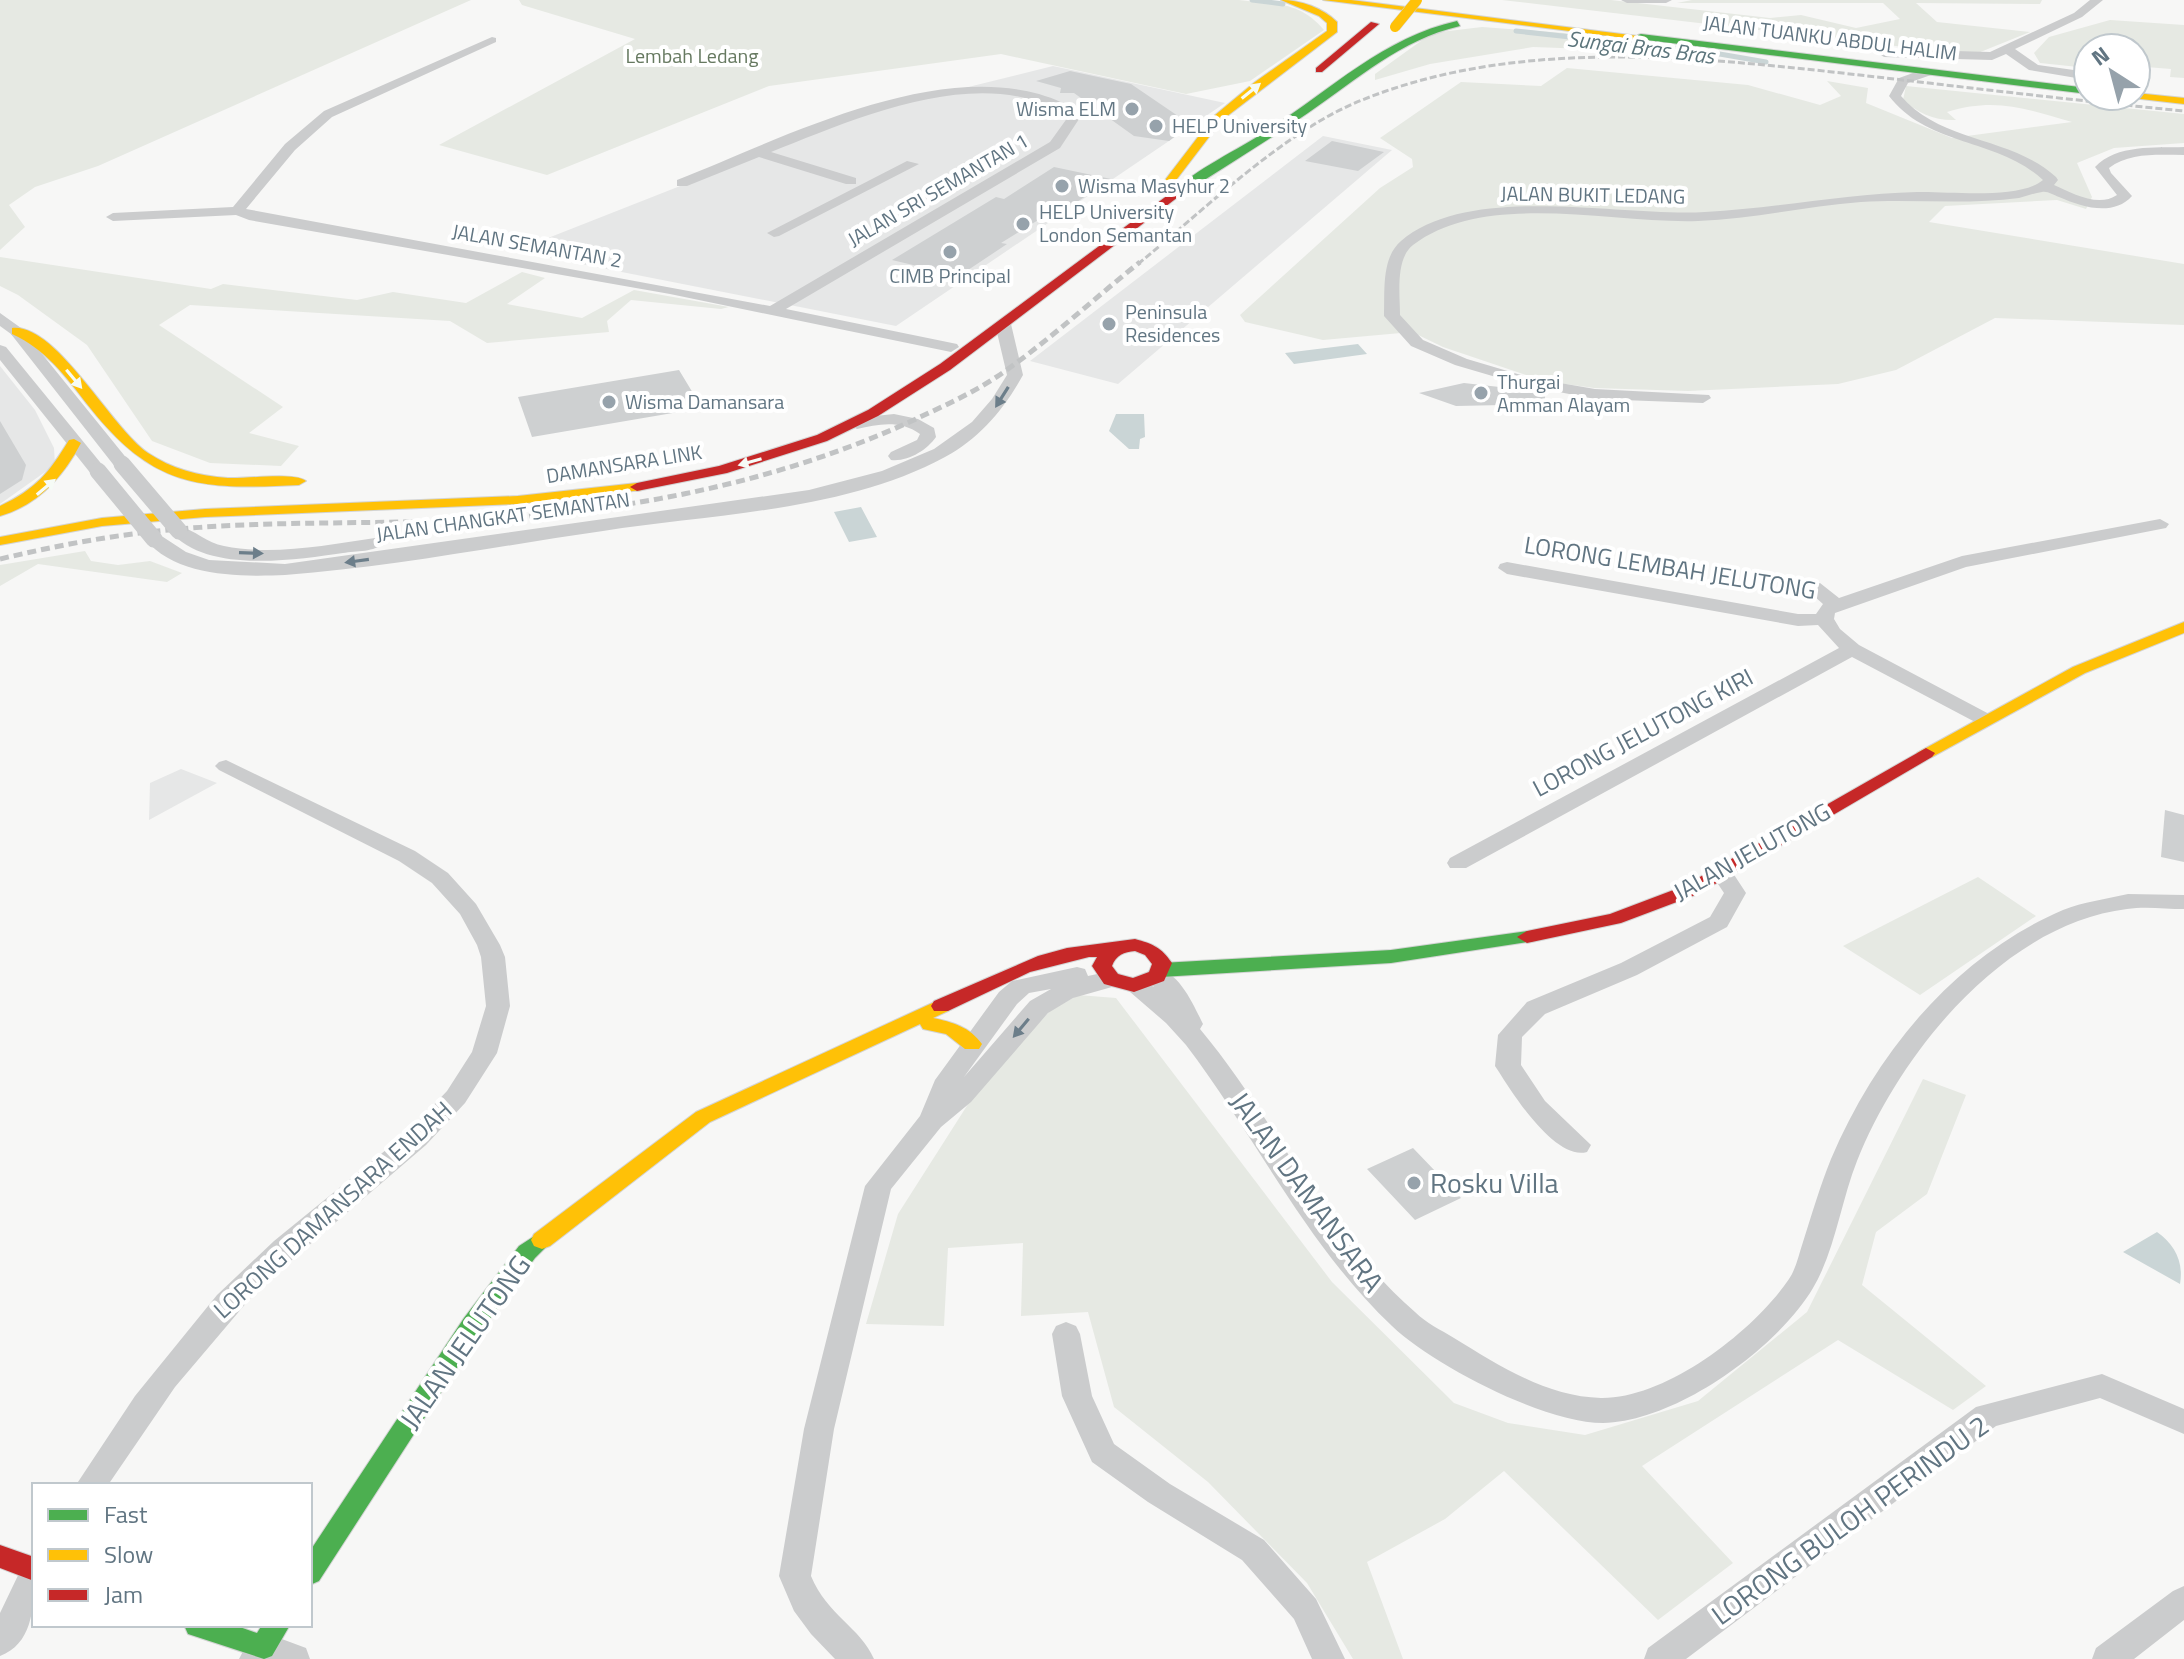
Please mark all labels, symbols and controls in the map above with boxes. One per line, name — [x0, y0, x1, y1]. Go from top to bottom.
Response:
street label: JALAN TUANKU ABDUL HALIM — [1702, 7, 1959, 68]
water label: Sungai Bras Bras — [1565, 21, 1718, 73]
north arrow — [2072, 32, 2152, 112]
text: N — [2084, 38, 2116, 74]
park label: Lembah Ledang — [625, 40, 759, 71]
one-way arrow — [1241, 83, 1261, 100]
place label: Wisma ELM — [1016, 93, 1116, 124]
marker: Wisma ELM — [1123, 100, 1141, 118]
place label: HELP University — [1172, 110, 1308, 141]
marker: HELP University — [1147, 117, 1165, 135]
street label: JALAN SRI SEMANTAN 1 — [842, 125, 1034, 254]
place label: Wisma Masyhur 2 — [1078, 170, 1230, 201]
marker: Wisma Masyhur 2 — [1053, 177, 1071, 195]
street label: JALAN BUKIT LEDANG — [1500, 177, 1686, 212]
place label: HELP University London Semantan — [1039, 196, 1192, 250]
street label: JALAN SEMANTAN 2 — [450, 215, 624, 276]
marker: HELP University London Semantan — [1014, 215, 1032, 233]
marker: CIMB Principal — [941, 243, 959, 261]
place label: CIMB Principal — [889, 260, 1011, 291]
place label: Peninsula Residences — [1125, 296, 1220, 350]
marker: Peninsula Residences — [1100, 315, 1118, 333]
place label: Thurgai Amman Alayam — [1497, 366, 1630, 420]
one-way arrow — [65, 369, 82, 389]
marker: Thurgai Amman Alayam — [1472, 384, 1490, 402]
place label: Wisma Damansara — [625, 386, 784, 417]
one-way arrow — [996, 386, 1010, 408]
marker: Wisma Damansara — [600, 393, 618, 411]
street label: DAMANSARA LINK — [544, 436, 705, 491]
one-way arrow — [738, 456, 763, 468]
one-way arrow — [35, 478, 56, 495]
street label: JALAN CHANGKAT SEMANTAN — [374, 483, 632, 550]
street label: LORONG LEMBAH JELUTONG — [1522, 526, 1819, 608]
one-way arrow — [239, 547, 264, 560]
one-way arrow — [344, 555, 369, 568]
street label: LORONG JELUTONG KIRI — [1526, 659, 1759, 806]
street label: JALAN JELUTONG — [1667, 793, 1837, 909]
one-way arrow — [1013, 1017, 1030, 1037]
street label: JALAN DAMANSARA — [1220, 1082, 1395, 1301]
street label: LORONG DAMANSARA ENDAH — [205, 1092, 460, 1326]
place label: Rosku Villa — [1430, 1161, 1559, 1204]
marker: Rosku Villa — [1405, 1174, 1423, 1192]
street label: JALAN JELUTONG — [389, 1246, 541, 1437]
street label: LORONG BULOH PERINDU 2 — [1702, 1404, 1998, 1635]
legend — [32, 1483, 312, 1627]
text: Fast — [104, 1496, 148, 1532]
text: Slow — [104, 1536, 153, 1572]
text: Jam — [104, 1576, 143, 1612]

